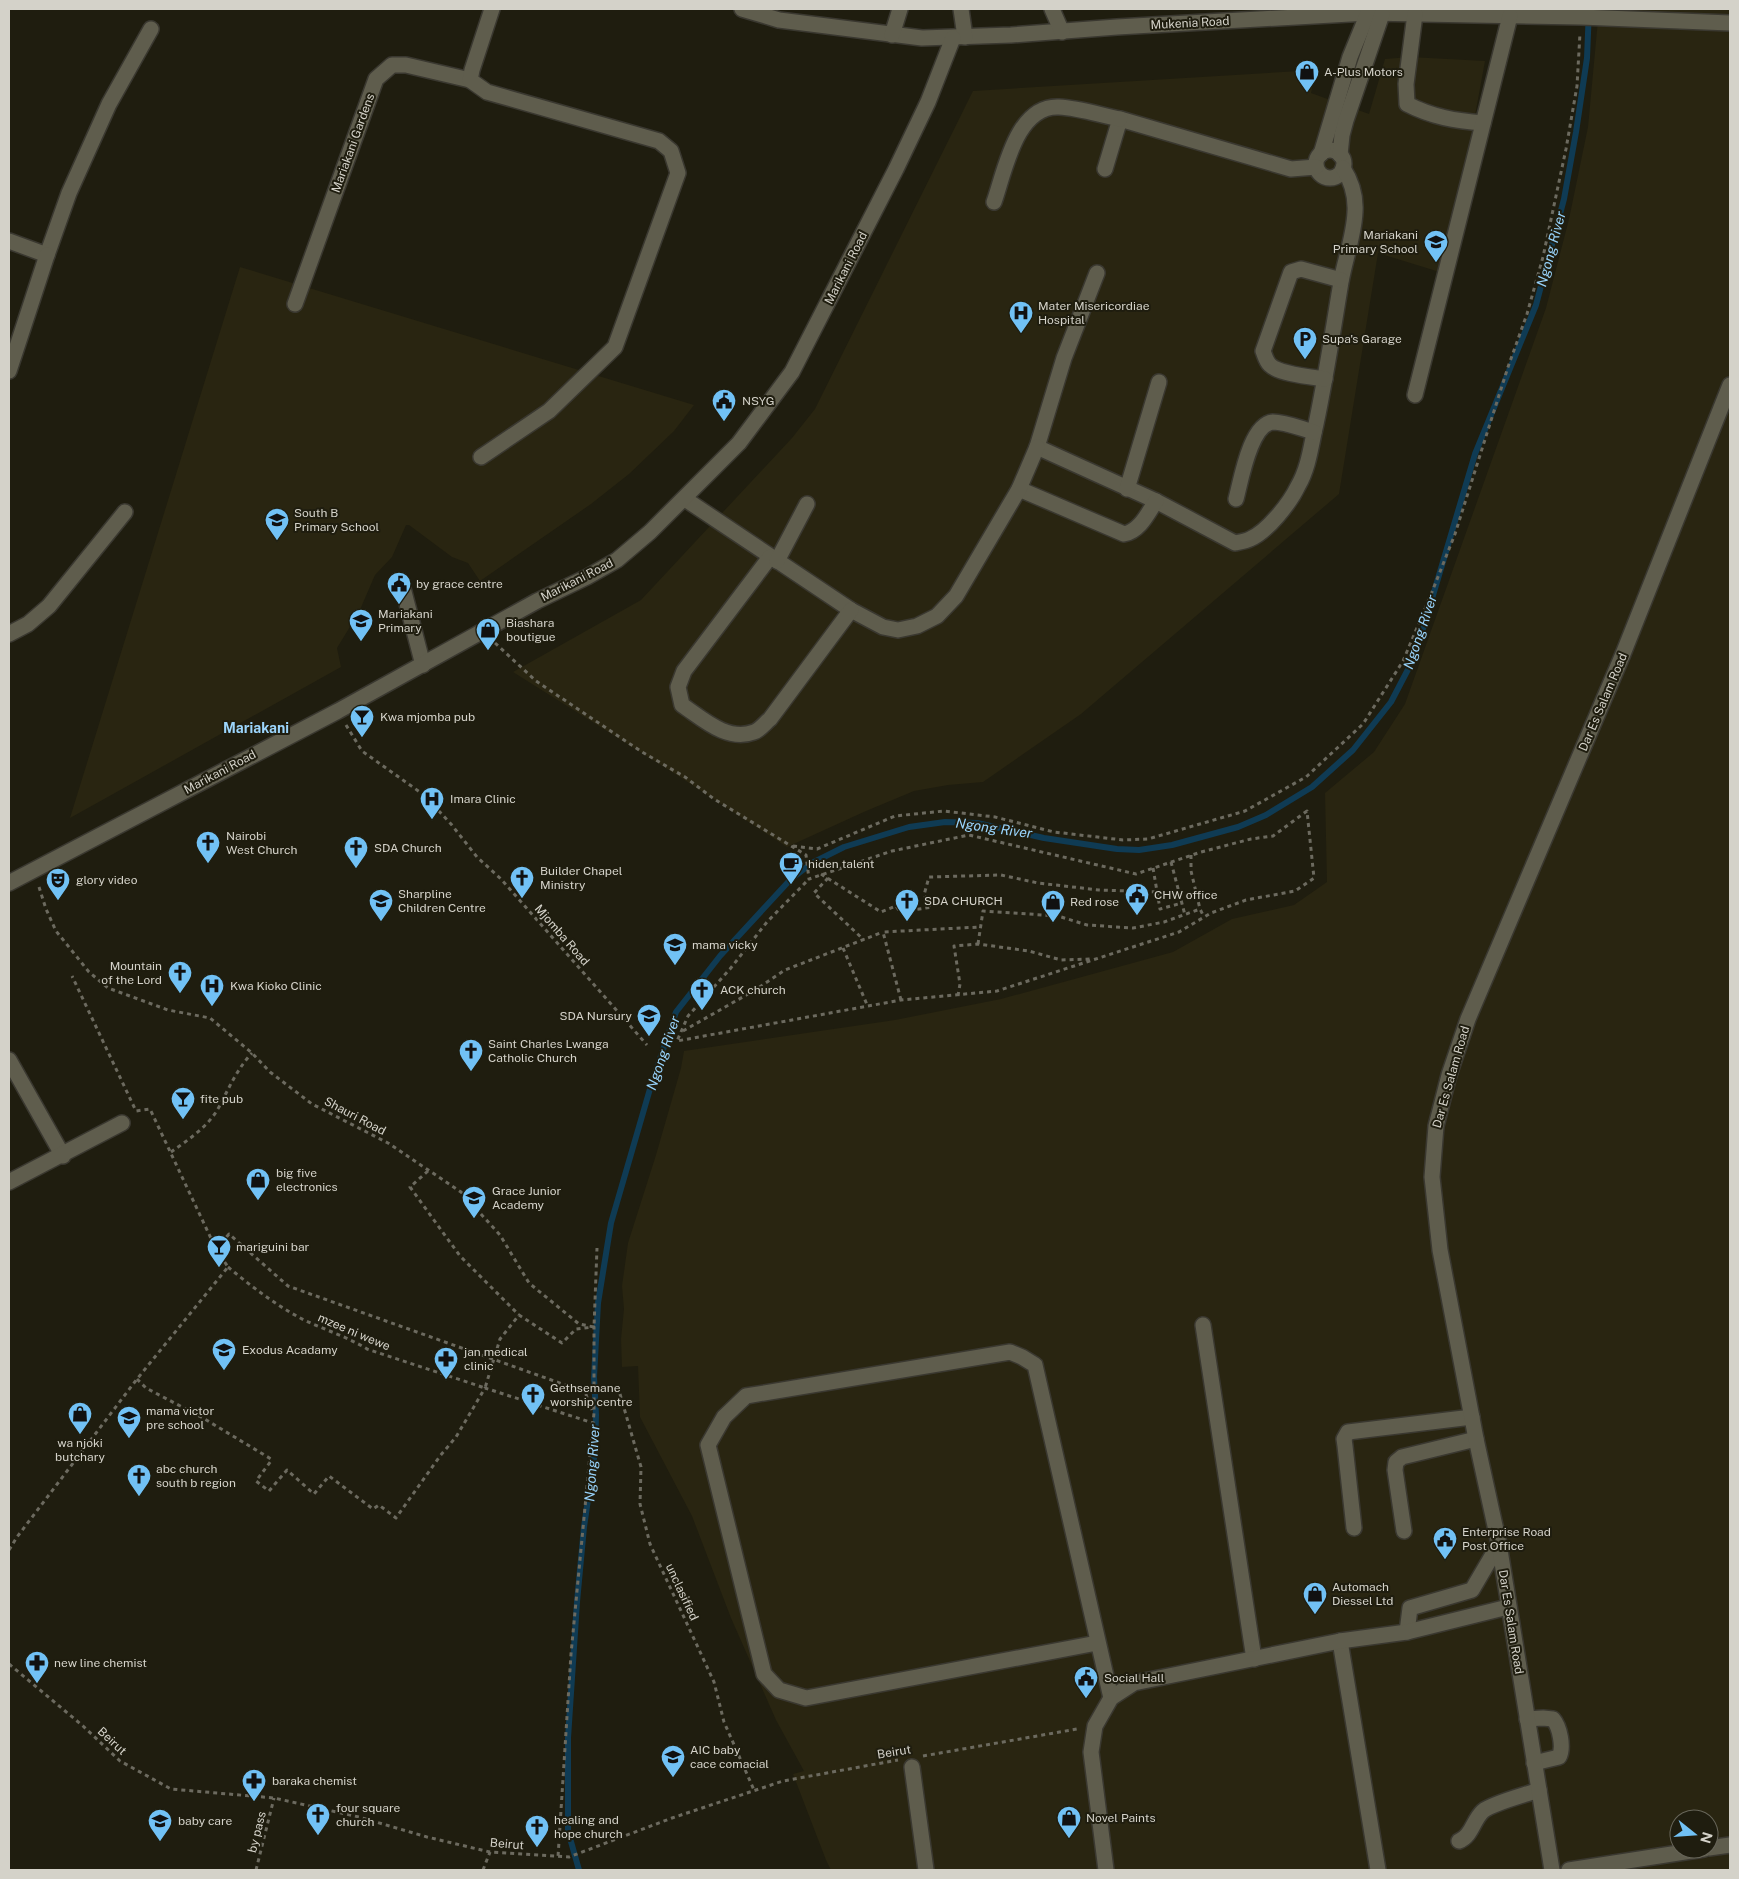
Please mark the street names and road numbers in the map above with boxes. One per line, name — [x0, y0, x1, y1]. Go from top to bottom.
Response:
street label: Mukenia Road — [1150, 14, 1230, 32]
street label: Mariakani Gardens — [329, 92, 377, 194]
street label: Marikani Road — [822, 229, 870, 307]
street label: Marikani Road — [538, 556, 616, 604]
street label: Dar Es Salam Road — [1576, 651, 1630, 753]
street label: Marikani Road — [182, 747, 258, 797]
street label: Mjomba Road — [532, 902, 592, 968]
street label: Dar Es Salam Road — [1430, 1024, 1472, 1130]
street label: Shauri Road — [322, 1094, 388, 1138]
street label: mzee ni wewe — [316, 1310, 392, 1354]
street label: unclasified — [663, 1561, 701, 1623]
street label: Dar Es Salam Road — [1496, 1569, 1526, 1675]
street label: Beirut — [95, 1724, 130, 1758]
street label: Beirut — [876, 1742, 912, 1762]
street label: by pass — [245, 1810, 269, 1854]
street label: Beirut — [489, 1836, 525, 1852]

